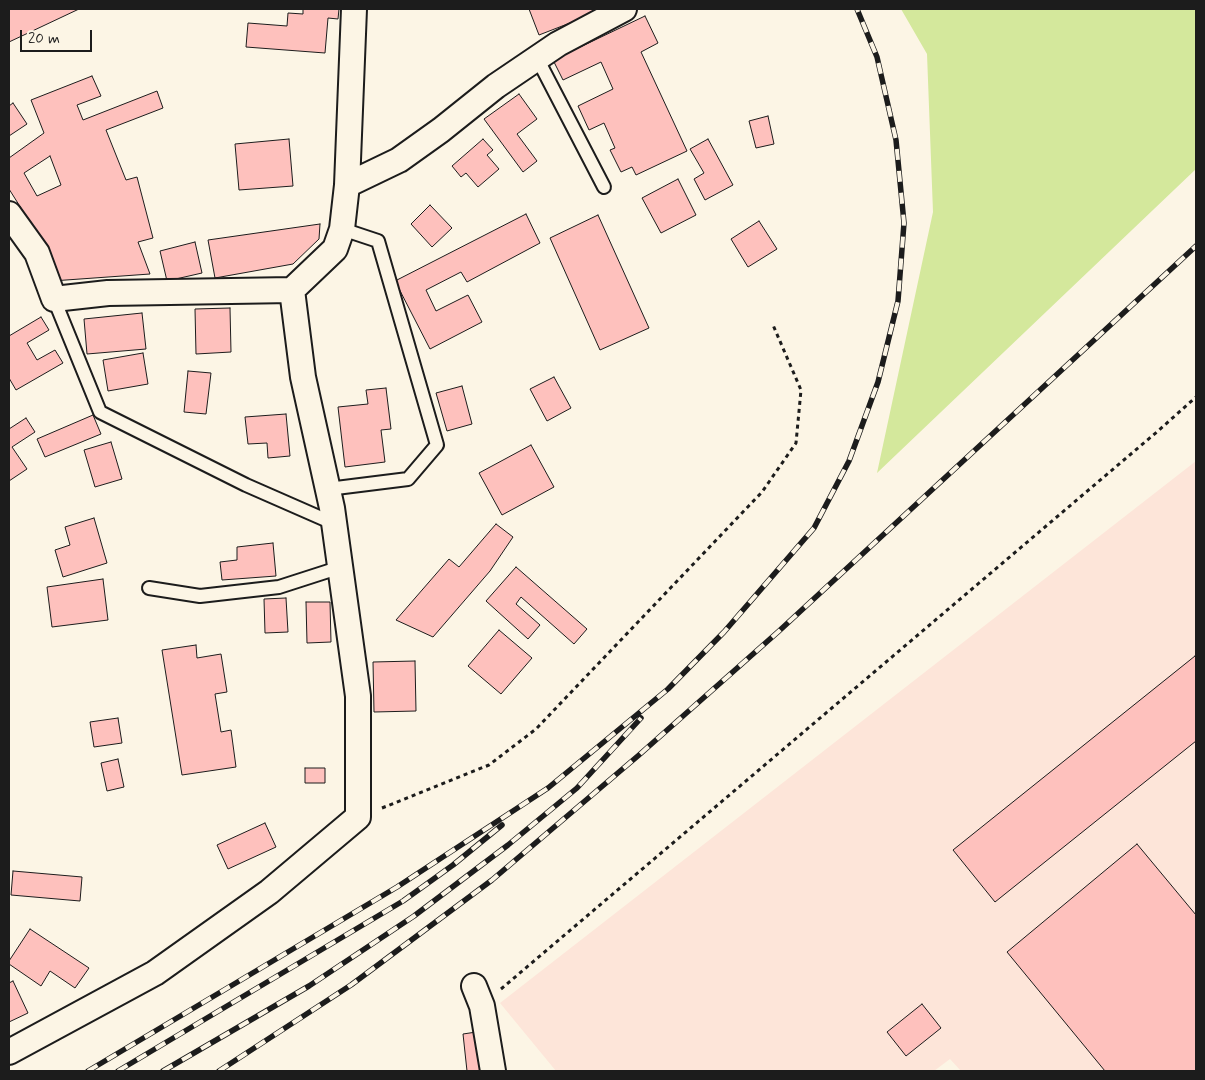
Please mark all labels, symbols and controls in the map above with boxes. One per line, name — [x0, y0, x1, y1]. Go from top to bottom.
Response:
scale bar — [22, 20, 95, 52]
text: 20 m — [28, 29, 60, 49]

